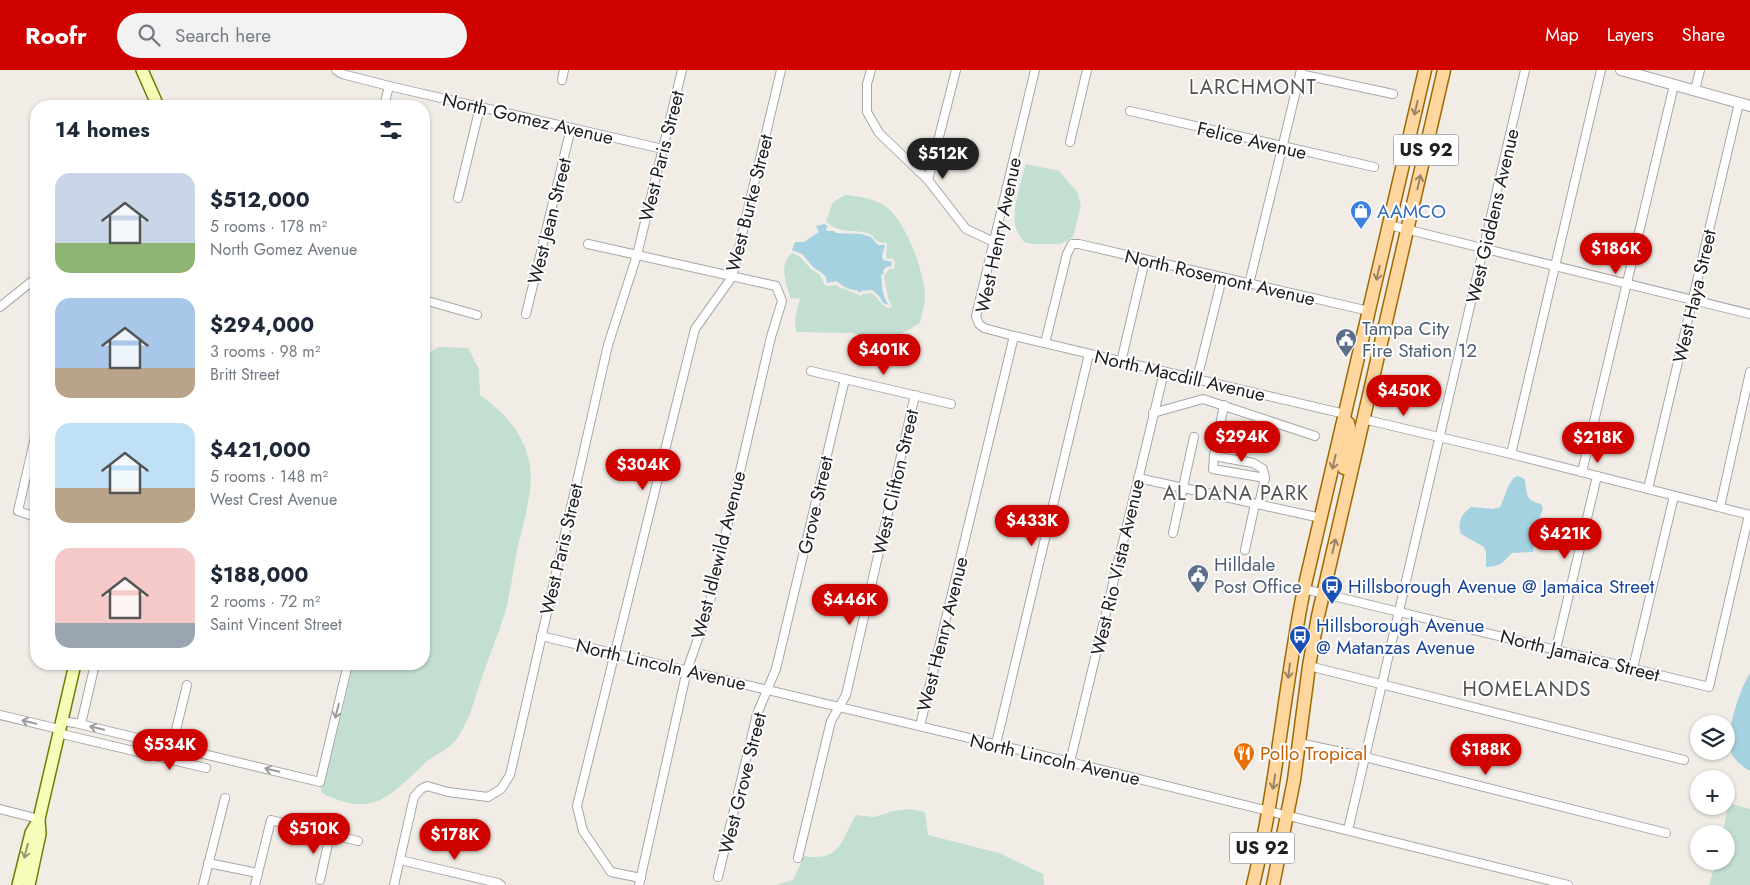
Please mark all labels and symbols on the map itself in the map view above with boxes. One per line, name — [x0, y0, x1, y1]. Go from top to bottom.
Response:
district label: LARCHMONT — [1189, 73, 1317, 102]
street label: North Gomez Avenue — [440, 86, 616, 151]
street label: West Paris Street — [632, 87, 691, 224]
one-way arrow — [1411, 100, 1420, 116]
street label: Felice Avenue — [1194, 115, 1310, 166]
street label: West Giddens Avenue — [1459, 126, 1526, 306]
street label: West Burke Street — [719, 131, 780, 275]
road number: US 92 — [1394, 134, 1458, 166]
pin: $512K — [908, 138, 978, 180]
street label: West Henry Avenue — [969, 154, 1028, 316]
street label: West Jean Street — [521, 155, 578, 287]
one-way arrow — [1415, 175, 1424, 191]
place label: AAMCO — [1377, 198, 1446, 225]
shop icon: AAMCO — [1349, 199, 1373, 230]
street label: West Haya Street — [1666, 226, 1723, 365]
pin: $186K — [1581, 232, 1651, 275]
street label: North Rosemont Avenue — [1122, 242, 1318, 313]
one-way arrow — [1373, 264, 1382, 280]
place label: Tampa City Fire Station 12 — [1362, 315, 1477, 364]
public building icon: Tampa City Fire Station 12 — [1334, 327, 1358, 358]
pin: $401K — [849, 334, 919, 376]
street label: North Macdill Avenue — [1092, 343, 1268, 408]
pin: $450K — [1369, 374, 1439, 417]
street label: West Clifton Street — [866, 406, 925, 558]
pin: $294K — [1207, 420, 1277, 463]
pin: $218K — [1563, 422, 1633, 464]
pin: $304K — [608, 448, 678, 491]
street label: Grove Street — [791, 453, 840, 557]
one-way arrow — [1329, 454, 1338, 470]
street label: West Idlewild Avenue — [685, 468, 752, 642]
street label: West Rio Vista Avenue — [1084, 476, 1151, 658]
district label: AL DANA PARK — [1163, 479, 1309, 508]
street label: West Paris Street — [533, 480, 590, 617]
pin: $433K — [997, 504, 1067, 547]
pin: $421K — [1530, 518, 1600, 560]
one-way arrow — [1330, 538, 1339, 554]
place label: Hilldale Post Office — [1214, 551, 1302, 600]
street label: West Henry Avenue — [910, 554, 975, 714]
public building icon: Hilldale Post Office — [1186, 563, 1210, 594]
place label: Hillsborough Avenue @ Jamaica Street — [1348, 573, 1655, 600]
bus stop icon: Hillsborough Avenue @ Jamaica Street — [1320, 574, 1344, 605]
pin: $446K — [815, 584, 885, 626]
place label: Hillsborough Avenue @ Matanzas Avenue — [1316, 612, 1485, 661]
street label: North Jamaica Street — [1497, 623, 1663, 688]
bus stop icon: Hillsborough Avenue @ Matanzas Avenue — [1288, 624, 1312, 655]
street label: North Lincoln Avenue — [573, 632, 749, 697]
one-way arrow — [1284, 662, 1294, 678]
district label: HOMELANDS — [1462, 675, 1592, 704]
one-way arrow — [332, 703, 341, 719]
street label: West Grove Street — [712, 709, 773, 857]
one-way arrow — [22, 717, 38, 726]
one-way arrow — [90, 723, 106, 732]
street label: North Lincoln Avenue — [967, 727, 1143, 792]
pin: $534K — [135, 728, 205, 771]
pin: $188K — [1451, 734, 1521, 776]
place label: Pollo Tropical — [1260, 740, 1367, 767]
restaurant icon: Pollo Tropical — [1232, 741, 1256, 772]
one-way arrow — [265, 765, 281, 774]
one-way arrow — [1269, 773, 1279, 789]
pin: $510K — [279, 812, 349, 855]
pin: $178K — [420, 818, 490, 861]
road number: US 92 — [1230, 832, 1294, 864]
one-way arrow — [21, 843, 30, 859]

